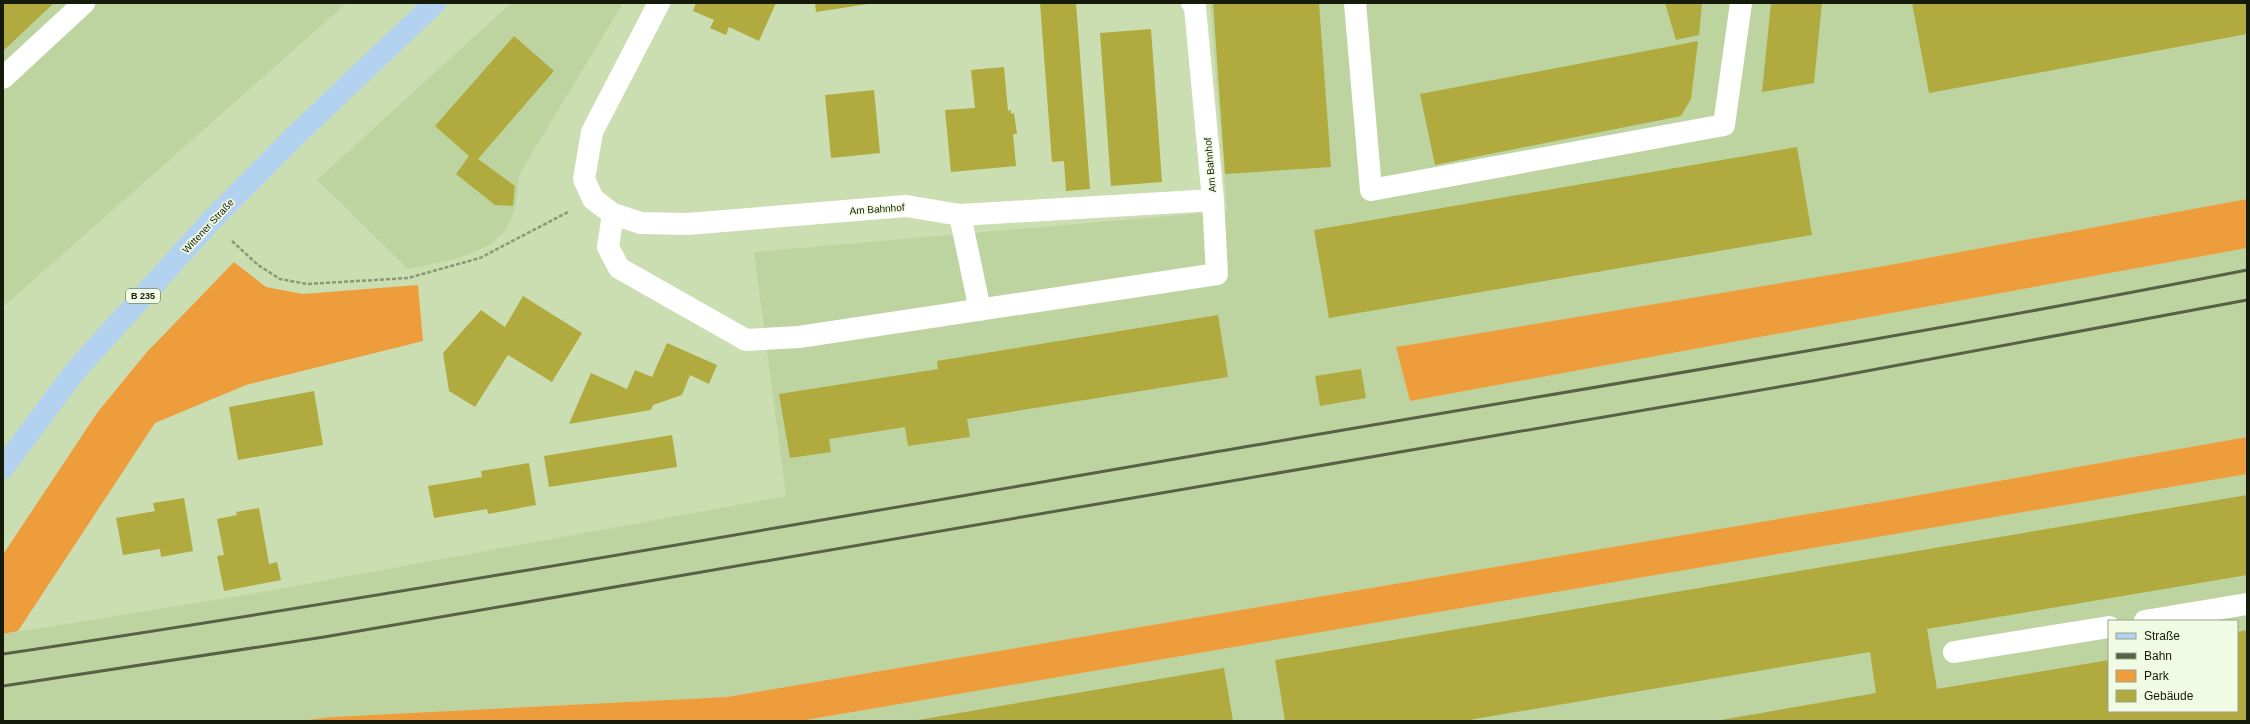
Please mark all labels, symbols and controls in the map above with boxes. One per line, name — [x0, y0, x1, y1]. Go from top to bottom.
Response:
street label: Am Bahnhof — [1202, 137, 1218, 193]
street label: Wittener Straße — [180, 196, 236, 255]
street label: Am Bahnhof — [849, 202, 905, 216]
road number: B 235 — [126, 289, 160, 303]
legend — [2108, 620, 2238, 712]
text: Straße — [2144, 629, 2180, 643]
text: Bahn — [2144, 649, 2172, 663]
text: Park — [2144, 669, 2170, 683]
text: Gebäude — [2144, 689, 2194, 703]

